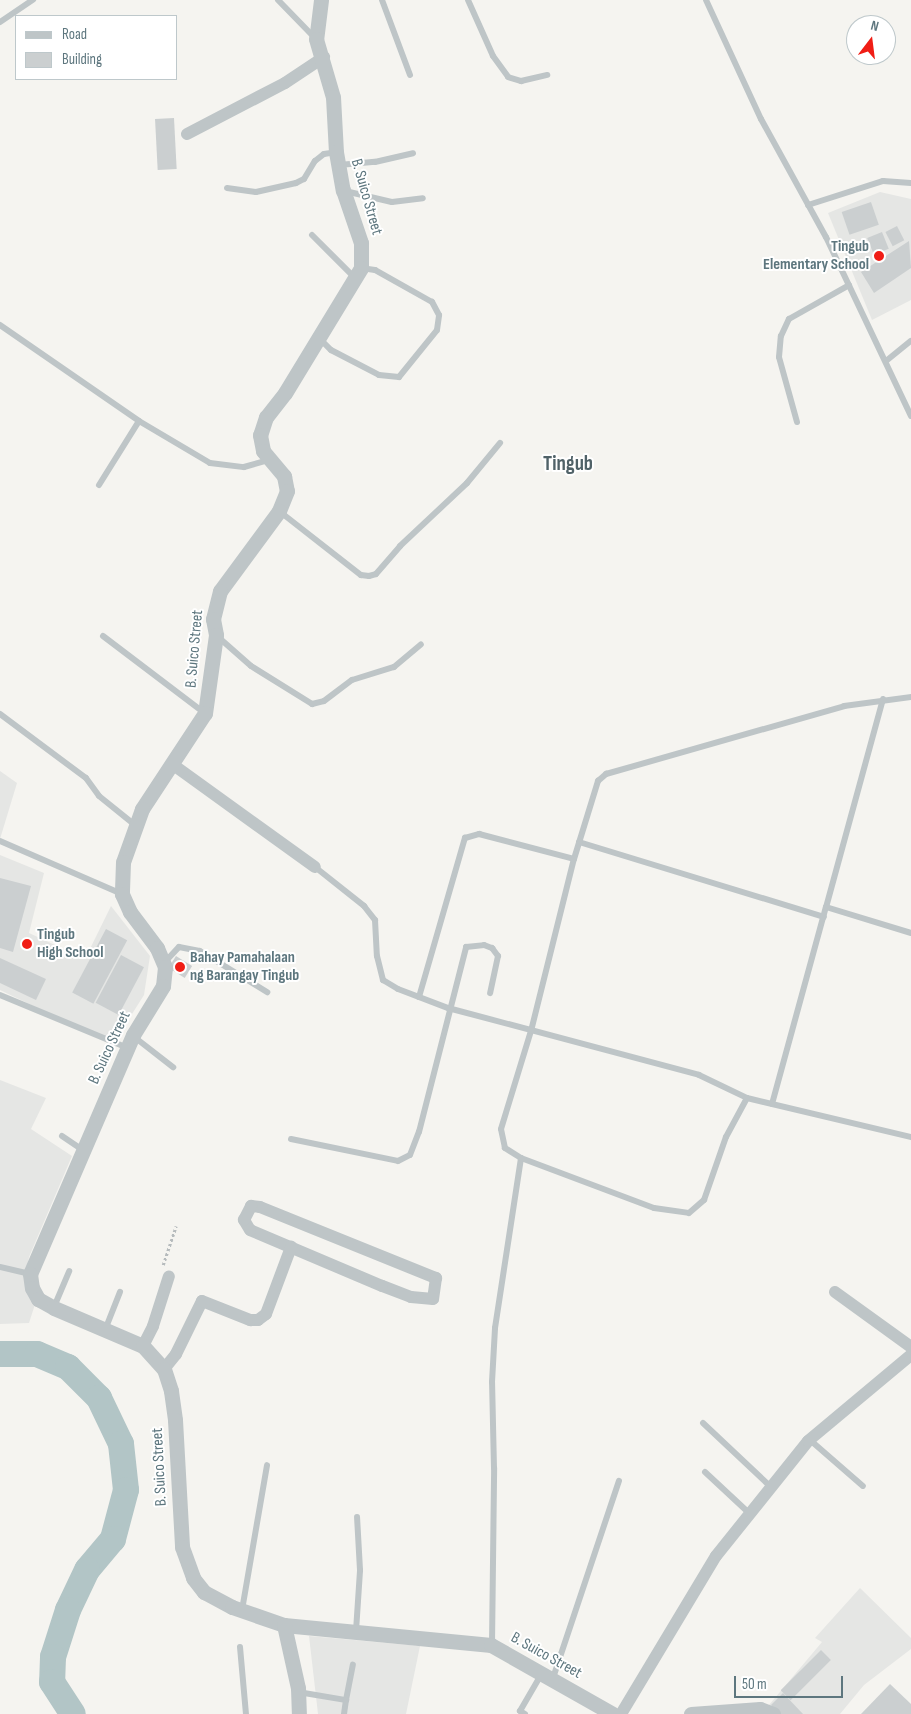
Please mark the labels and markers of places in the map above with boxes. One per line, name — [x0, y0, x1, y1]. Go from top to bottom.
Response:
place label: Tingub Elementary School — [763, 237, 869, 275]
marker: Tingub Elementary School — [873, 250, 885, 262]
place label: Tingub High School — [37, 925, 103, 963]
marker: Tingub High School — [21, 938, 33, 950]
place label: Bahay Pamahalaan ng Barangay Tingub — [190, 948, 299, 986]
marker: Bahay Pamahalaan ng Barangay Tingub — [174, 961, 186, 973]

